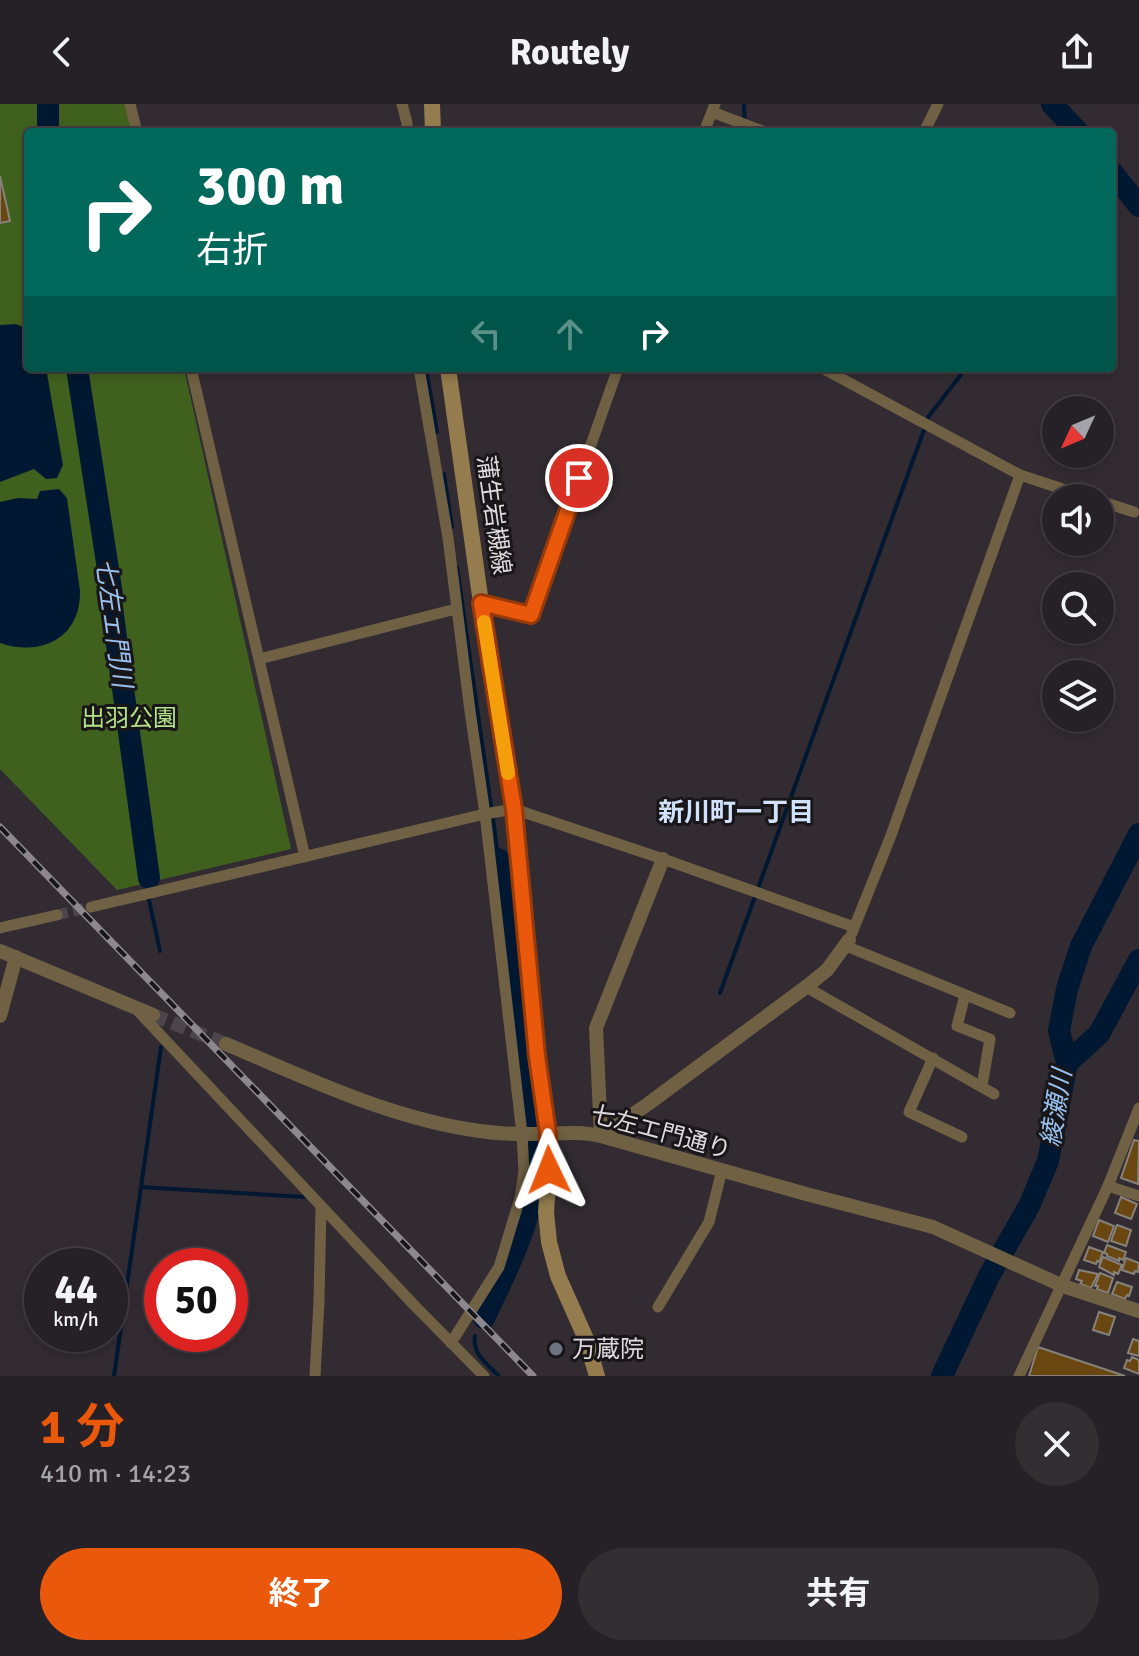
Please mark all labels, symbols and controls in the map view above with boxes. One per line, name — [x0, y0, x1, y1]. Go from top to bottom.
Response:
icon: back — [40, 30, 84, 74]
text: Routely — [510, 30, 629, 75]
icon: share — [1055, 30, 1099, 74]
text: 300 m — [196, 151, 344, 220]
icon: right — [64, 160, 168, 264]
text: 右折 — [196, 228, 268, 273]
icon: left — [464, 312, 508, 356]
icon: ahead — [548, 312, 592, 356]
icon: right — [632, 312, 676, 356]
north arrow — [1042, 396, 1114, 468]
map controls — [1042, 396, 1114, 732]
pin — [545, 444, 613, 512]
street label: 蒲生岩槻線 — [471, 453, 517, 577]
icon: arrive — [557, 456, 601, 500]
button: sound — [1042, 484, 1114, 556]
water label: 七左ェ門川 — [88, 556, 138, 693]
button: search — [1042, 572, 1114, 644]
button: layers — [1042, 660, 1114, 732]
park label: 出羽公園 — [81, 703, 177, 733]
district label: 新川町一丁目 — [658, 797, 814, 829]
water label: 綾瀬川 — [1035, 1064, 1079, 1149]
street label: 七左エ門通り — [588, 1099, 734, 1165]
position arrow — [507, 1128, 591, 1212]
speed limit sign: 50 — [144, 1248, 248, 1352]
text: 44 — [54, 1265, 98, 1315]
text: km/h — [53, 1307, 99, 1332]
place label: 万蔵院 — [572, 1334, 644, 1364]
marker: 万蔵院 — [547, 1340, 565, 1358]
text: 1 分 — [40, 1398, 124, 1457]
button: close — [1015, 1402, 1099, 1486]
text: 410 m · 14:23 — [40, 1458, 191, 1490]
button: 終了 — [40, 1548, 562, 1640]
button: 共有 — [578, 1548, 1099, 1640]

